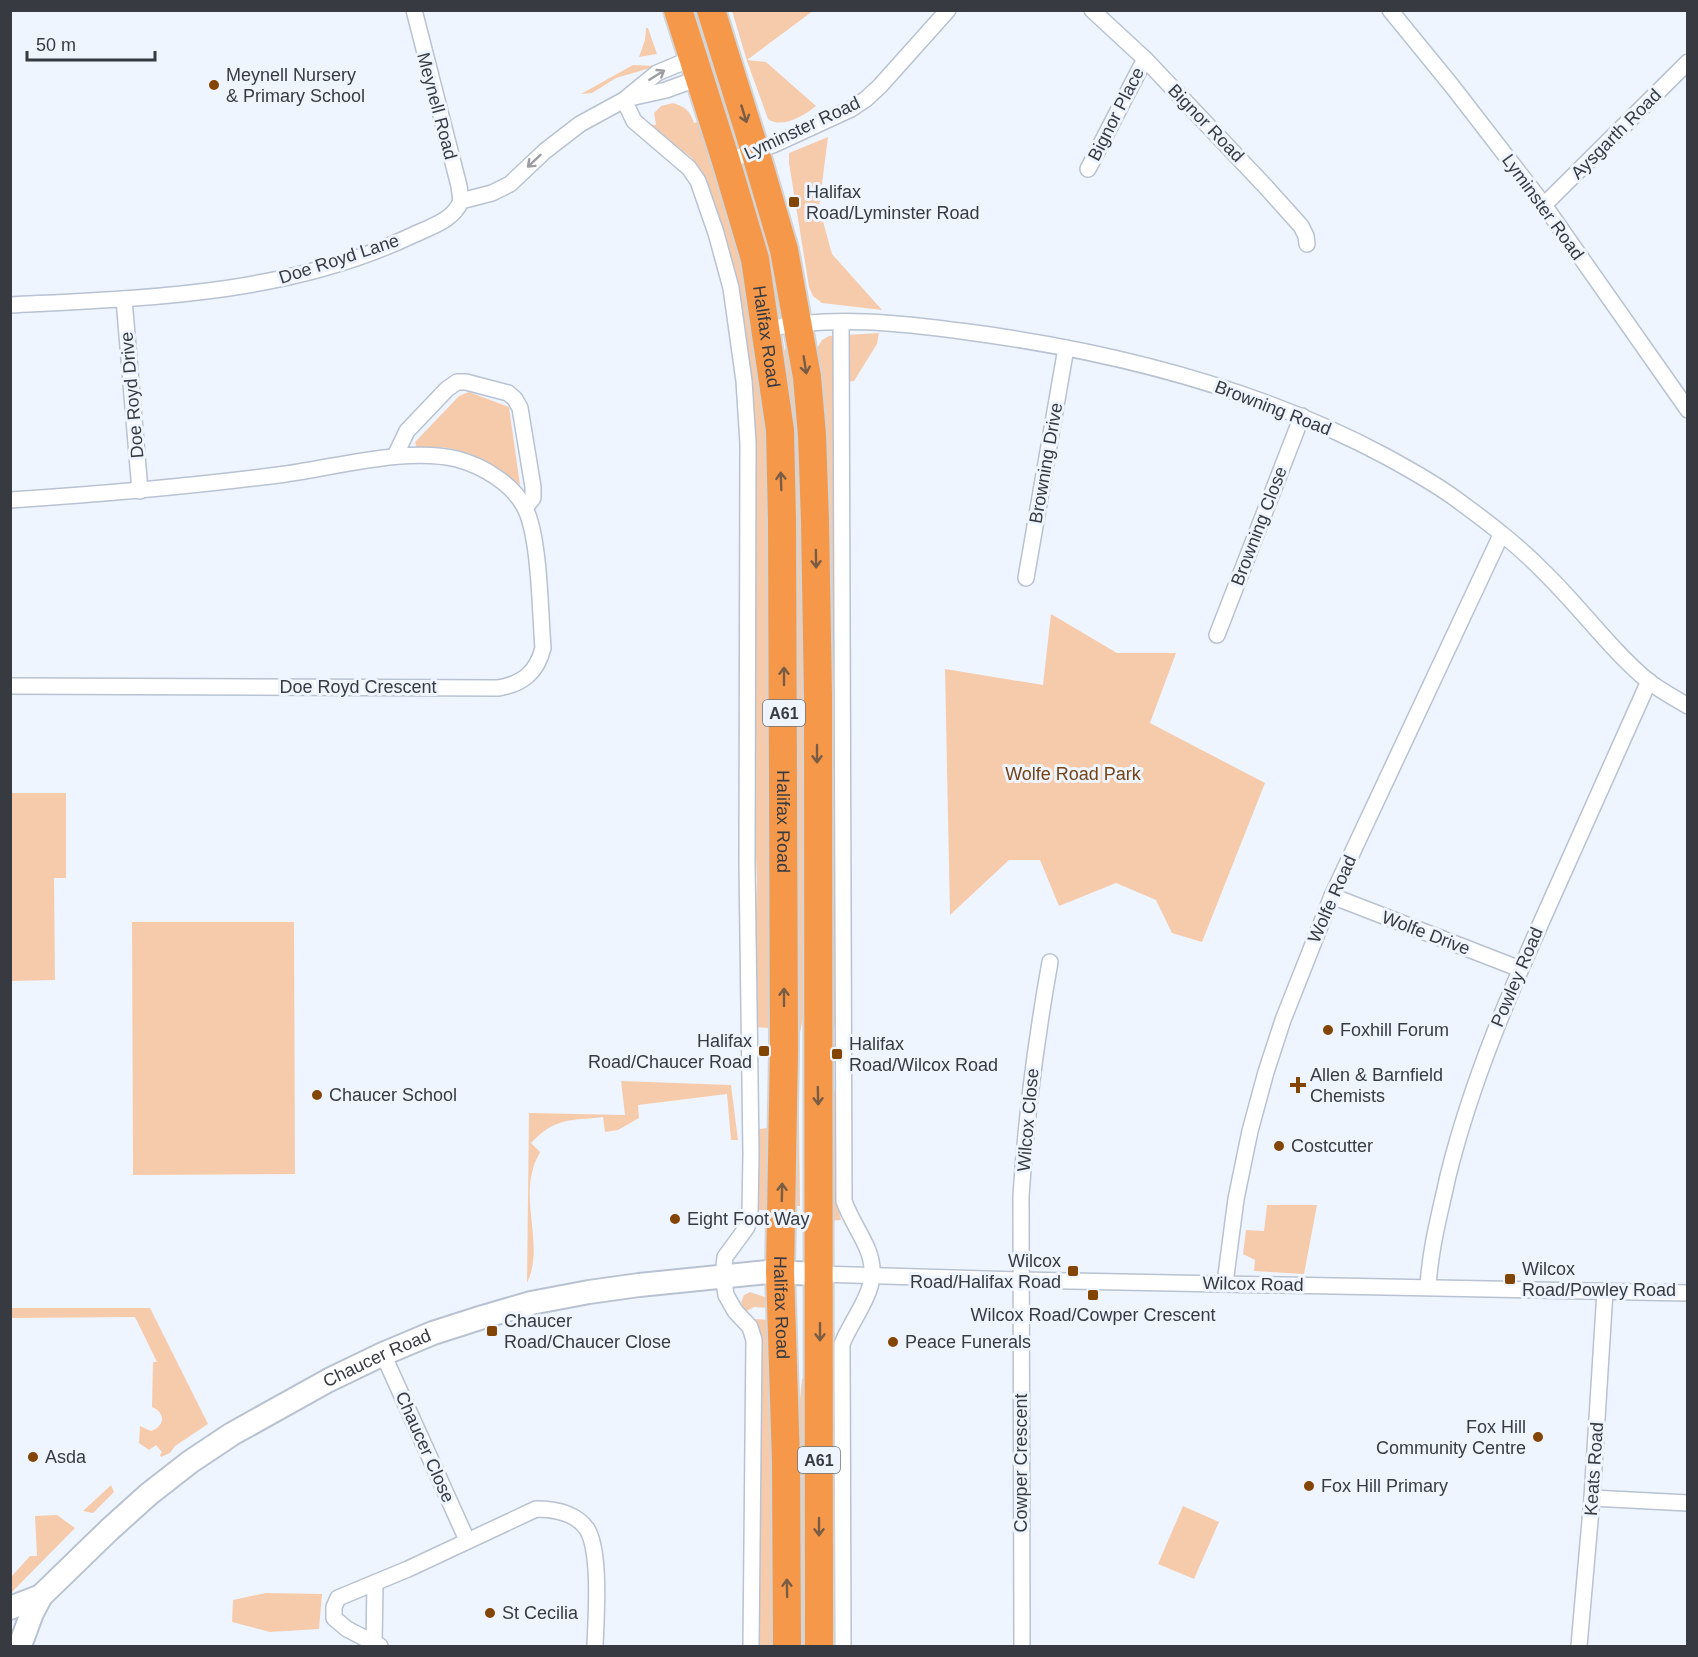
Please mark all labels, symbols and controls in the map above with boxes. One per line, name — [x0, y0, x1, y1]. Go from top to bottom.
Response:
scale bar — [27, 24, 154, 62]
text: 50 m — [36, 35, 76, 55]
street label: Meynell Road — [413, 50, 461, 162]
street label: Bignor Place — [1084, 64, 1148, 164]
place label: Meynell Nursery & Primary School — [226, 65, 365, 106]
one-way arrow — [648, 69, 665, 82]
marker: Meynell Nursery & Primary School — [207, 78, 221, 92]
street label: Bignor Road — [1164, 80, 1248, 166]
street label: Aysgarth Road — [1567, 85, 1665, 183]
street label: Lyminster Road — [741, 92, 863, 164]
one-way arrow — [739, 104, 750, 123]
street label: Lyminster Road — [1498, 150, 1588, 264]
one-way arrow — [527, 154, 542, 168]
place label: Halifax Road/Lyminster Road — [806, 182, 979, 223]
marker: Halifax Road/Lyminster Road — [787, 195, 801, 209]
street label: Doe Royd Lane — [276, 230, 402, 288]
street label: Halifax Road — [749, 284, 784, 389]
street label: Doe Royd Drive — [117, 331, 147, 459]
one-way arrow — [799, 354, 810, 374]
street label: Browning Road — [1212, 377, 1334, 439]
street label: Browning Drive — [1026, 401, 1066, 525]
street label: Browning Close — [1227, 464, 1291, 588]
one-way arrow — [776, 472, 787, 492]
one-way arrow — [810, 549, 822, 569]
one-way arrow — [778, 667, 789, 687]
street label: Doe Royd Crescent — [279, 677, 437, 697]
road number: A61 — [763, 700, 805, 726]
one-way arrow — [811, 744, 823, 764]
park label: Wolfe Road Park — [1005, 764, 1142, 784]
street label: Halifax Road — [773, 770, 793, 873]
street label: Wolfe Road — [1304, 852, 1360, 946]
street label: Wolfe Drive — [1379, 907, 1473, 959]
street label: Powley Road — [1487, 924, 1547, 1030]
one-way arrow — [778, 988, 790, 1008]
place label: Foxhill Forum — [1340, 1020, 1449, 1040]
marker: Foxhill Forum — [1321, 1023, 1335, 1037]
place label: Halifax Road/Chaucer Road — [588, 1031, 752, 1072]
place label: Halifax Road/Wilcox Road — [849, 1034, 998, 1075]
marker: Halifax Road/Chaucer Road — [757, 1044, 771, 1058]
marker: Halifax Road/Wilcox Road — [830, 1047, 844, 1061]
place label: Allen & Barnfield Chemists — [1310, 1065, 1443, 1106]
street label: Wilcox Close — [1014, 1067, 1042, 1173]
marker: Allen & Barnfield Chemists — [1291, 1078, 1305, 1092]
place label: Chaucer School — [329, 1085, 457, 1105]
one-way arrow — [812, 1085, 823, 1105]
marker: Chaucer School — [310, 1088, 324, 1102]
place label: Costcutter — [1291, 1136, 1373, 1156]
marker: Costcutter — [1272, 1139, 1286, 1153]
one-way arrow — [776, 1183, 788, 1203]
place label: Eight Foot Way — [687, 1209, 809, 1229]
marker: Eight Foot Way — [668, 1212, 682, 1226]
place label: Wilcox Road/Halifax Road — [910, 1251, 1061, 1292]
street label: Halifax Road — [770, 1256, 793, 1359]
place label: Wilcox Road/Powley Road — [1522, 1259, 1676, 1300]
marker: Wilcox Road/Halifax Road — [1066, 1264, 1080, 1278]
marker: Wilcox Road/Powley Road — [1503, 1272, 1517, 1286]
street label: Wilcox Road — [1202, 1273, 1304, 1295]
marker: Wilcox Road/Cowper Crescent — [1086, 1288, 1100, 1302]
place label: Wilcox Road/Cowper Crescent — [970, 1305, 1216, 1325]
place label: Chaucer Road/Chaucer Close — [504, 1311, 671, 1352]
one-way arrow — [814, 1322, 826, 1342]
marker: Chaucer Road/Chaucer Close — [485, 1324, 499, 1338]
street label: Chaucer Road — [320, 1325, 434, 1391]
place label: Peace Funerals — [905, 1332, 1031, 1352]
marker: Peace Funerals — [886, 1335, 900, 1349]
street label: Chaucer Close — [392, 1389, 458, 1505]
street label: Cowper Crescent — [1011, 1393, 1031, 1533]
place label: Fox Hill Community Centre — [1376, 1417, 1526, 1458]
street label: Keats Road — [1581, 1421, 1607, 1517]
marker: Fox Hill Community Centre — [1531, 1430, 1545, 1444]
place label: Asda — [45, 1447, 87, 1467]
road number: A61 — [798, 1447, 840, 1473]
marker: Asda — [26, 1450, 40, 1464]
place label: Fox Hill Primary — [1321, 1476, 1448, 1496]
marker: Fox Hill Primary — [1302, 1479, 1316, 1493]
one-way arrow — [813, 1517, 825, 1537]
one-way arrow — [781, 1579, 793, 1599]
place label: St Cecilia — [502, 1603, 579, 1623]
marker: St Cecilia — [483, 1606, 497, 1620]

